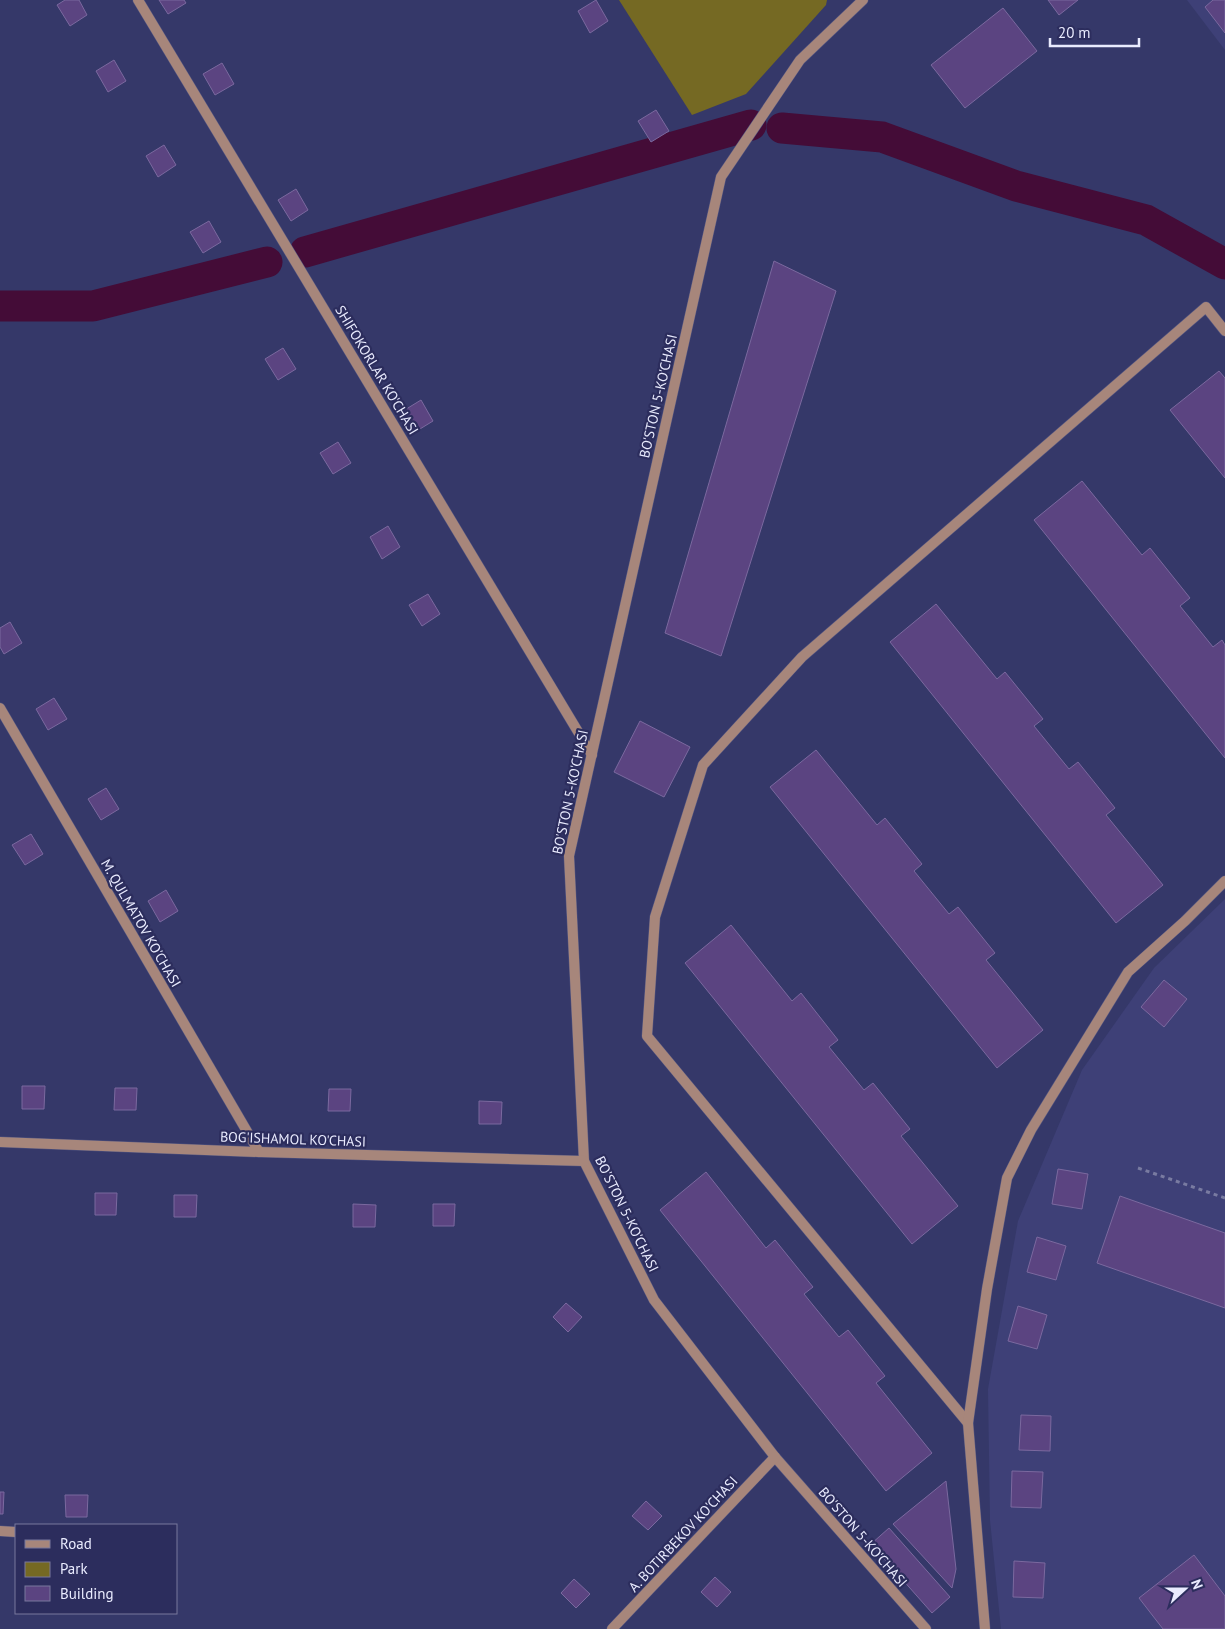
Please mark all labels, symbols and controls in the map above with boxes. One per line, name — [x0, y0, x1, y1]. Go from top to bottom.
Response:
scale bar — [1050, 15, 1139, 47]
text: 20 m — [1058, 23, 1091, 42]
street label: SHIFOKORLAR KO'CHASI — [331, 302, 423, 438]
street label: BO'STON 5-KO'CHASI — [635, 332, 681, 460]
street label: BO'STON 5-KO'CHASI — [548, 728, 592, 856]
street label: M. QULMATOV KO'CHASI — [97, 856, 185, 990]
street label: BOG'ISHAMOL KO'CHASI — [220, 1127, 366, 1151]
street label: BO'STON 5-KO'CHASI — [591, 1153, 663, 1275]
street label: A. BOTIRBEKOV KO'CHASI — [625, 1472, 741, 1596]
street label: BO'STON 5-KO'CHASI — [815, 1483, 911, 1591]
legend — [15, 1524, 178, 1614]
text: Road — [60, 1534, 92, 1553]
text: Park — [60, 1559, 88, 1578]
north arrow — [1160, 1564, 1210, 1614]
text: N — [1187, 1577, 1207, 1592]
text: Building — [60, 1584, 114, 1603]

